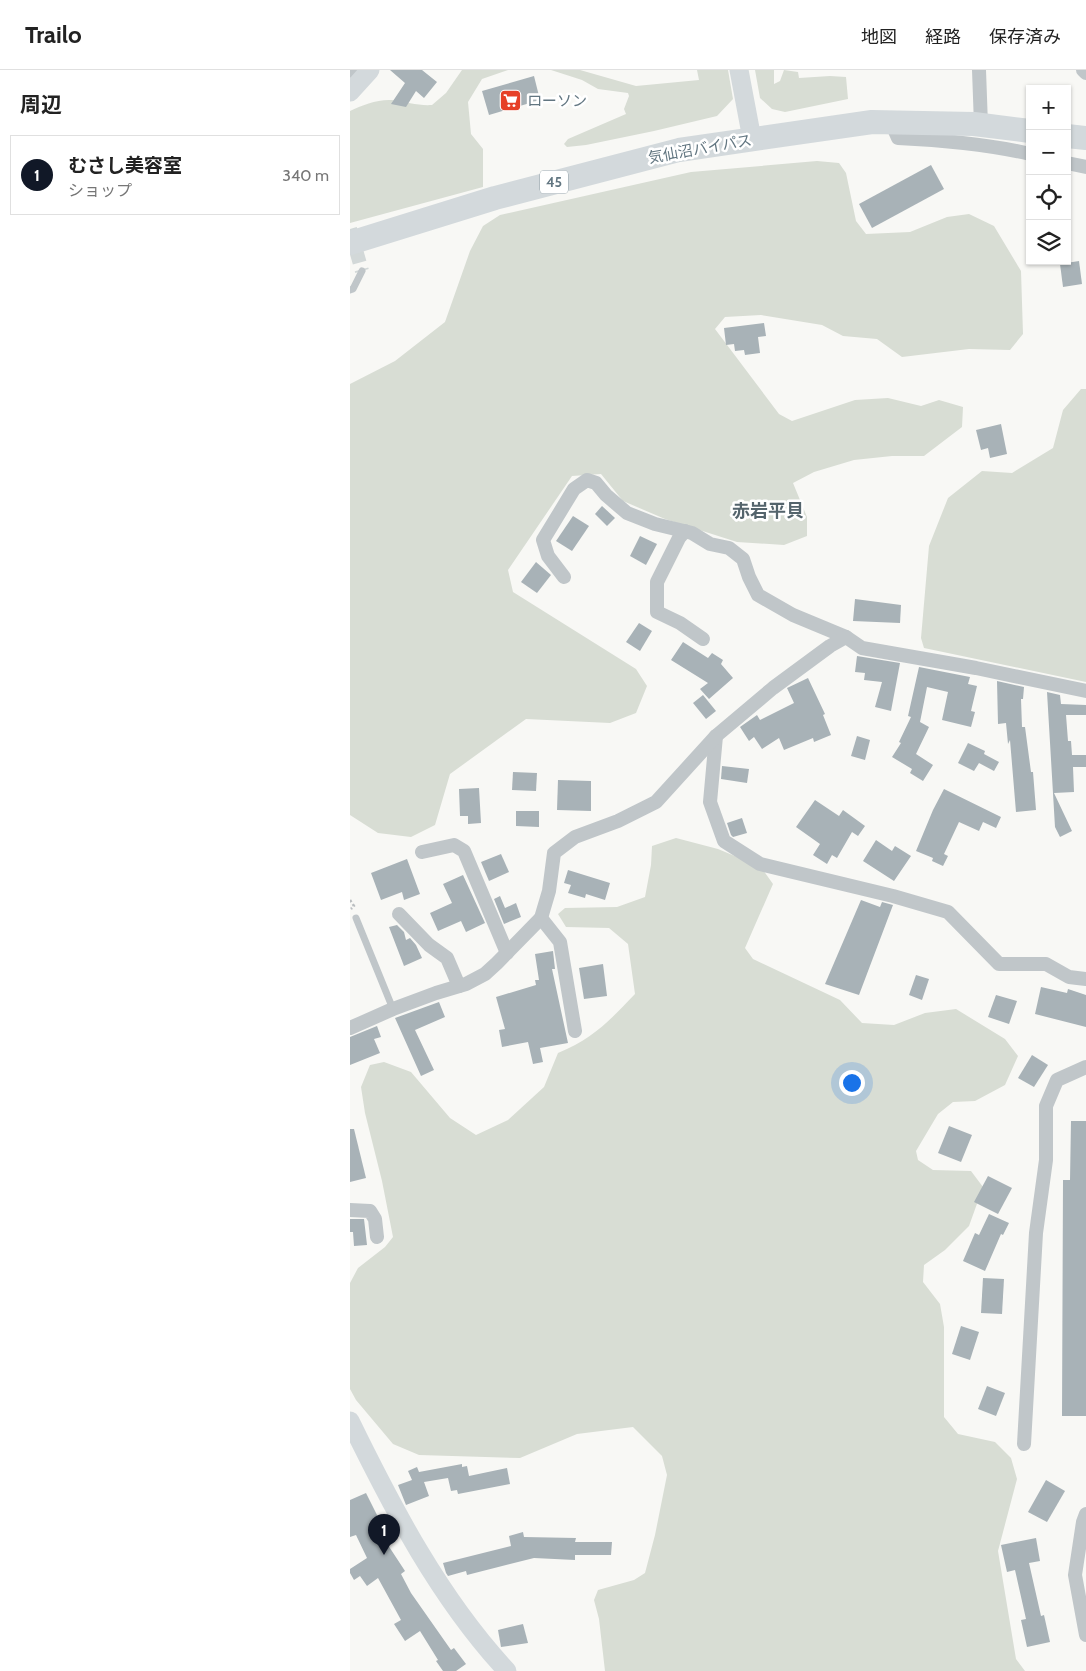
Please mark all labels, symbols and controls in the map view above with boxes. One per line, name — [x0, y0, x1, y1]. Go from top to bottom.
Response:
text: Trailo — [25, 20, 82, 49]
text: 地図 — [861, 26, 897, 48]
text: 経路 — [925, 26, 961, 48]
text: 保存済み — [989, 26, 1061, 48]
map controls — [1026, 85, 1071, 265]
button: + — [1026, 85, 1071, 130]
supermarket icon: ローソン — [499, 89, 523, 113]
text: 周辺 — [20, 92, 62, 117]
place label: ローソン — [527, 92, 587, 110]
button: − — [1026, 130, 1071, 175]
street label: 気仙沼バイパス — [647, 131, 753, 167]
text: むさし美容室 — [68, 154, 182, 177]
text: 1 — [34, 166, 40, 185]
text: 340 m — [282, 166, 329, 185]
road number: 45 — [540, 170, 568, 194]
button: locate — [1026, 175, 1071, 220]
text: ショップ — [68, 181, 132, 200]
button: layers — [1026, 220, 1071, 265]
district label: 赤岩平貝 — [732, 500, 804, 522]
your location — [839, 1070, 865, 1096]
pin: 1 — [368, 1514, 400, 1555]

